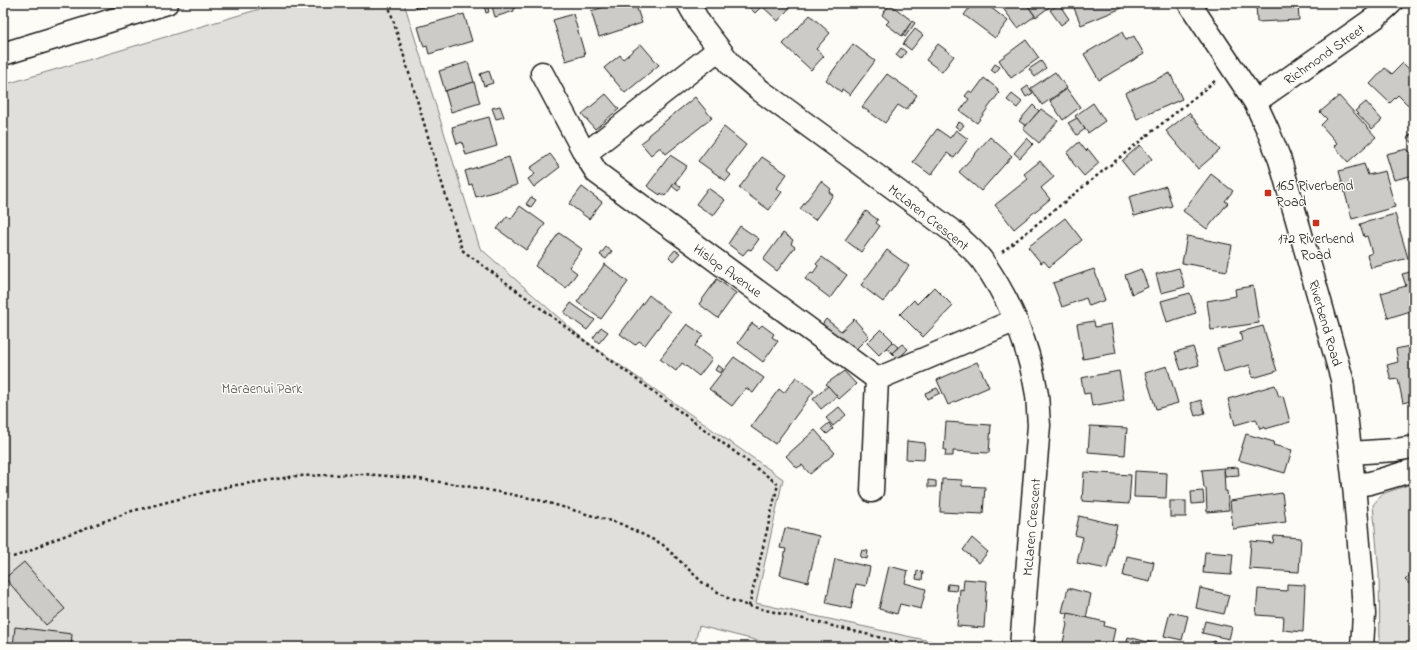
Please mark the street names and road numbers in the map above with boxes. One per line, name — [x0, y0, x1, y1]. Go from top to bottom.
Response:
street label: Richmond Street — [1280, 19, 1370, 91]
street label: McLaren Crescent — [883, 180, 973, 257]
street label: Hislop Avenue — [688, 239, 766, 304]
street label: Riverbend Road — [1302, 278, 1347, 369]
street label: McLaren Crescent — [1018, 477, 1047, 577]

